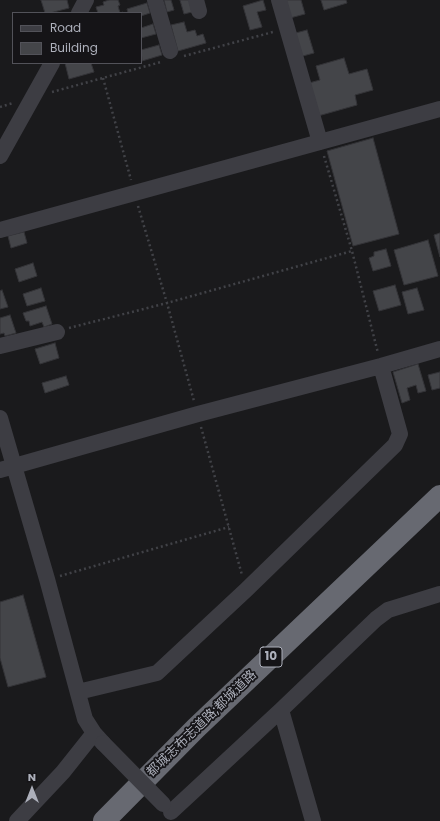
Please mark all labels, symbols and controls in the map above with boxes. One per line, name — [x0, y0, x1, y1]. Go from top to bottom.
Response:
legend — [12, 12, 142, 64]
text: Road — [50, 19, 81, 36]
text: Building — [50, 39, 98, 56]
road number: 10 — [260, 647, 282, 667]
street label: 都城志布志道路;都城道路 — [144, 668, 260, 780]
north arrow — [12, 769, 52, 809]
text: N — [28, 769, 36, 785]

